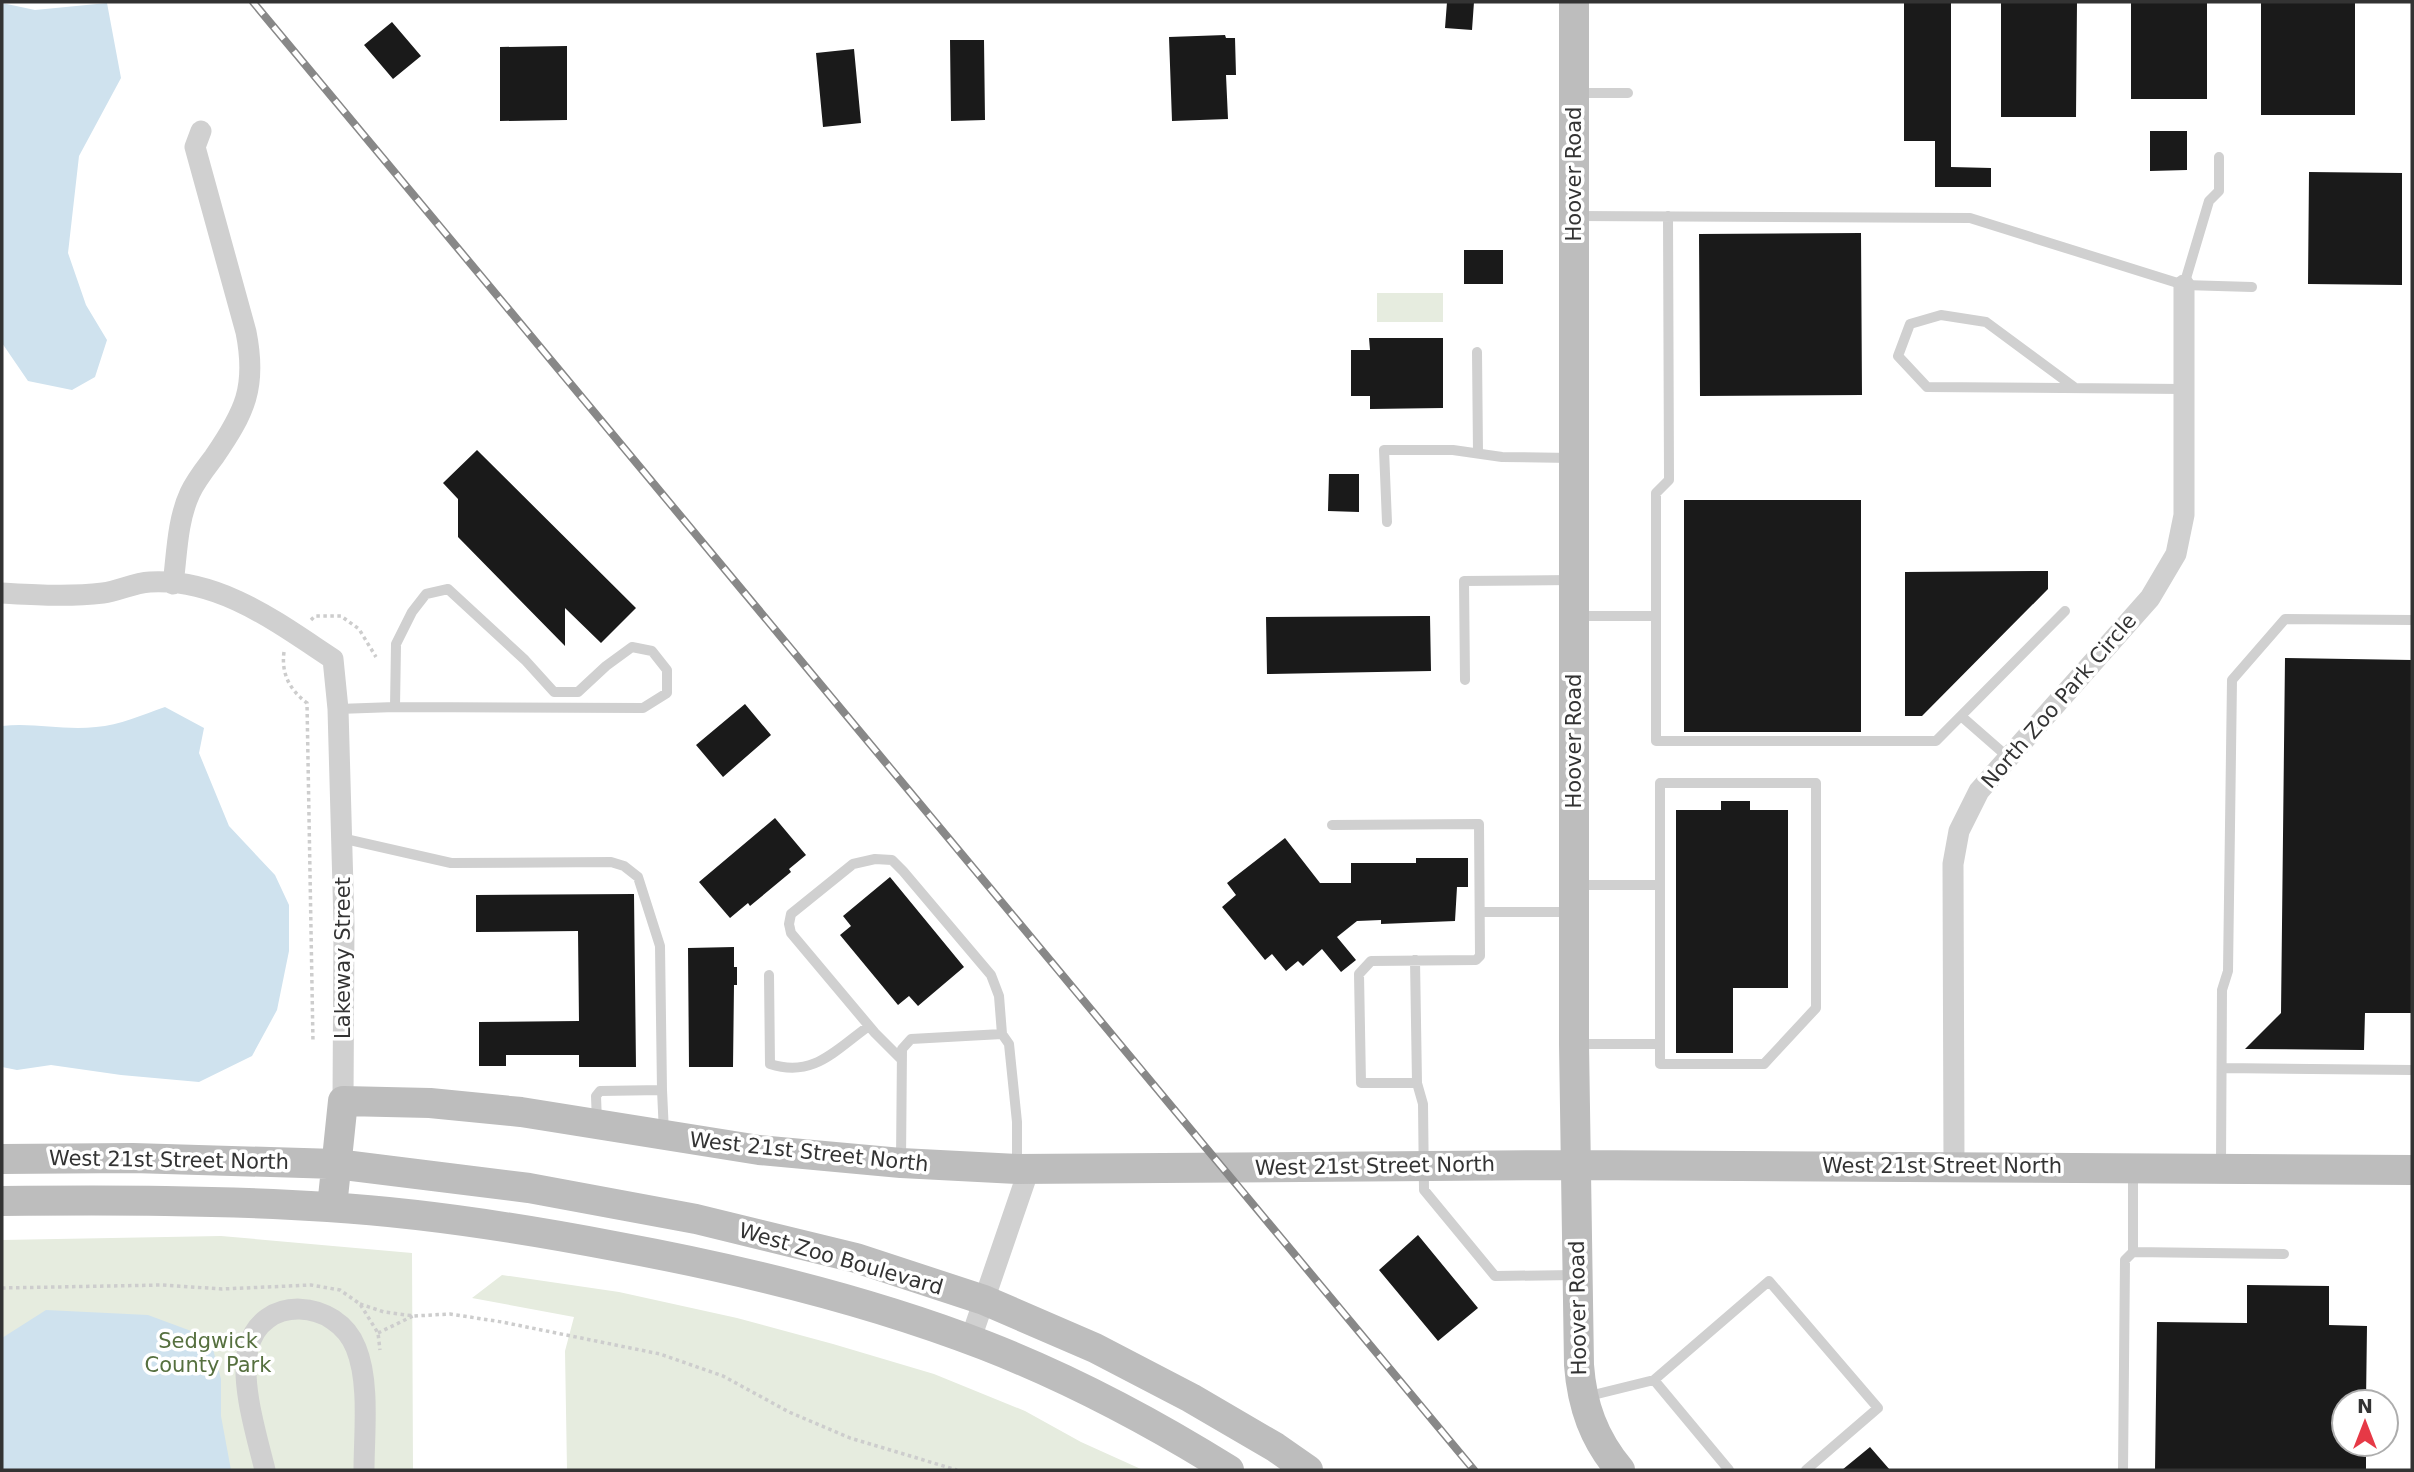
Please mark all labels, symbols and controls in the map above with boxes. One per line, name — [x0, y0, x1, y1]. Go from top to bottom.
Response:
street label: Hoover Road — [1562, 107, 1586, 241]
street label: North Zoo Park Circle — [1977, 609, 2141, 793]
street label: Hoover Road — [1562, 674, 1586, 808]
street label: Lakeway Street — [331, 877, 355, 1039]
street label: West 21st Street North — [688, 1128, 930, 1176]
street label: West 21st Street North — [49, 1146, 289, 1174]
street label: West 21st Street North — [1255, 1152, 1495, 1180]
street label: West 21st Street North — [1822, 1154, 2062, 1178]
street label: West Zoo Boulevard — [736, 1218, 946, 1300]
street label: Hoover Road — [1565, 1240, 1591, 1376]
park label: Sedgwick County Park — [145, 1329, 272, 1377]
north arrow — [2330, 1388, 2400, 1458]
text: N — [2357, 1395, 2373, 1417]

